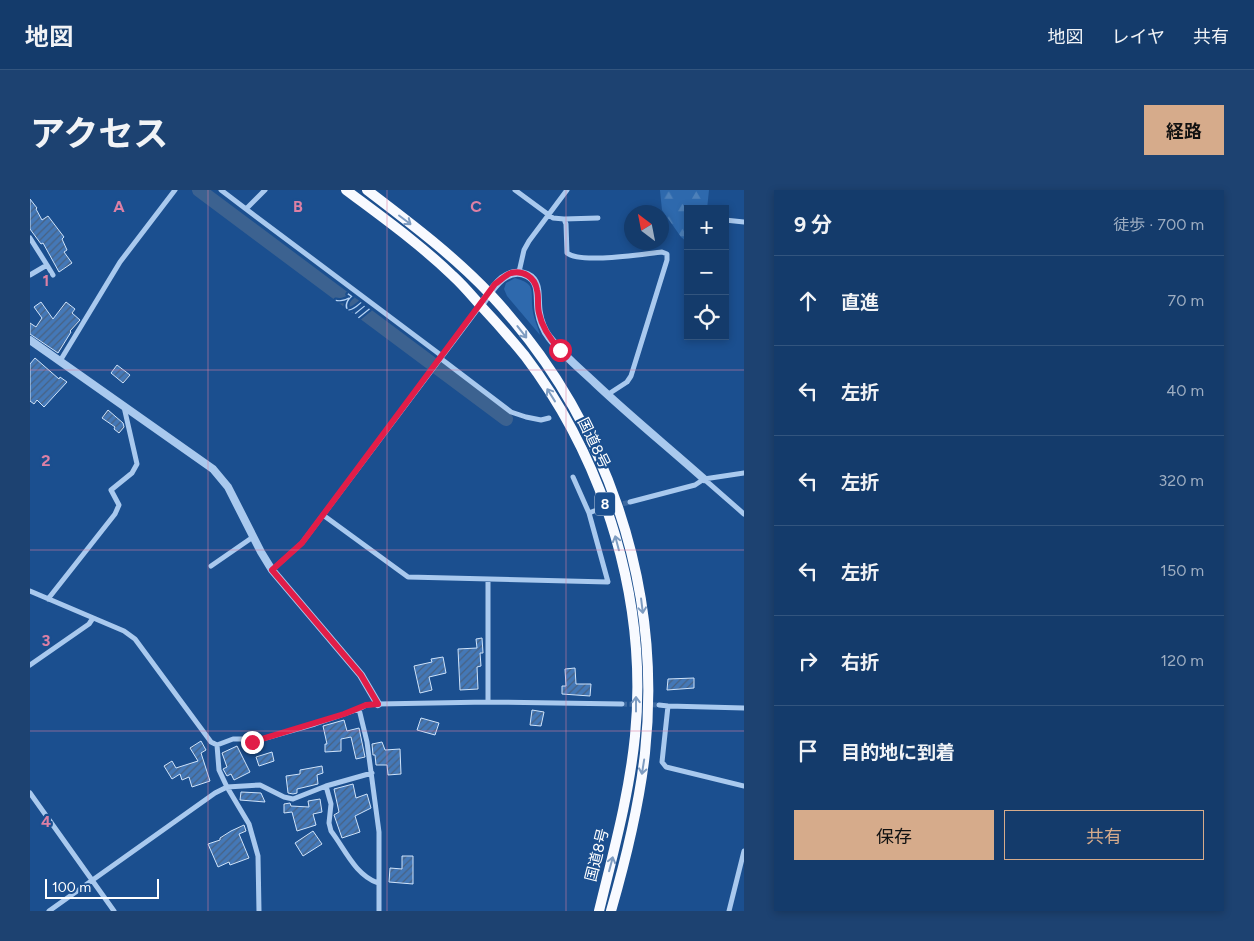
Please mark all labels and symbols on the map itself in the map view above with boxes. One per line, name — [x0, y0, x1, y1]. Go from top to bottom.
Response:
text: A — [113, 197, 125, 216]
text: B — [293, 197, 303, 216]
text: C — [470, 197, 482, 216]
north arrow — [624, 205, 669, 250]
one-way arrow — [398, 214, 411, 225]
text: 1 — [43, 271, 49, 290]
water label: 入川 — [333, 287, 372, 323]
one-way arrow — [517, 325, 528, 338]
route start — [549, 339, 572, 362]
one-way arrow — [546, 389, 556, 403]
street label: 国道8号 — [574, 415, 614, 471]
text: 2 — [41, 451, 51, 470]
road number: 8 — [595, 492, 615, 516]
one-way arrow — [612, 535, 622, 551]
one-way arrow — [637, 597, 647, 613]
text: 3 — [42, 631, 51, 650]
one-way arrow — [631, 696, 641, 712]
route end — [241, 731, 264, 754]
one-way arrow — [637, 759, 647, 775]
text: 4 — [41, 812, 51, 831]
street label: 国道8号 — [582, 827, 612, 883]
one-way arrow — [607, 856, 616, 872]
scale bar — [45, 876, 159, 899]

